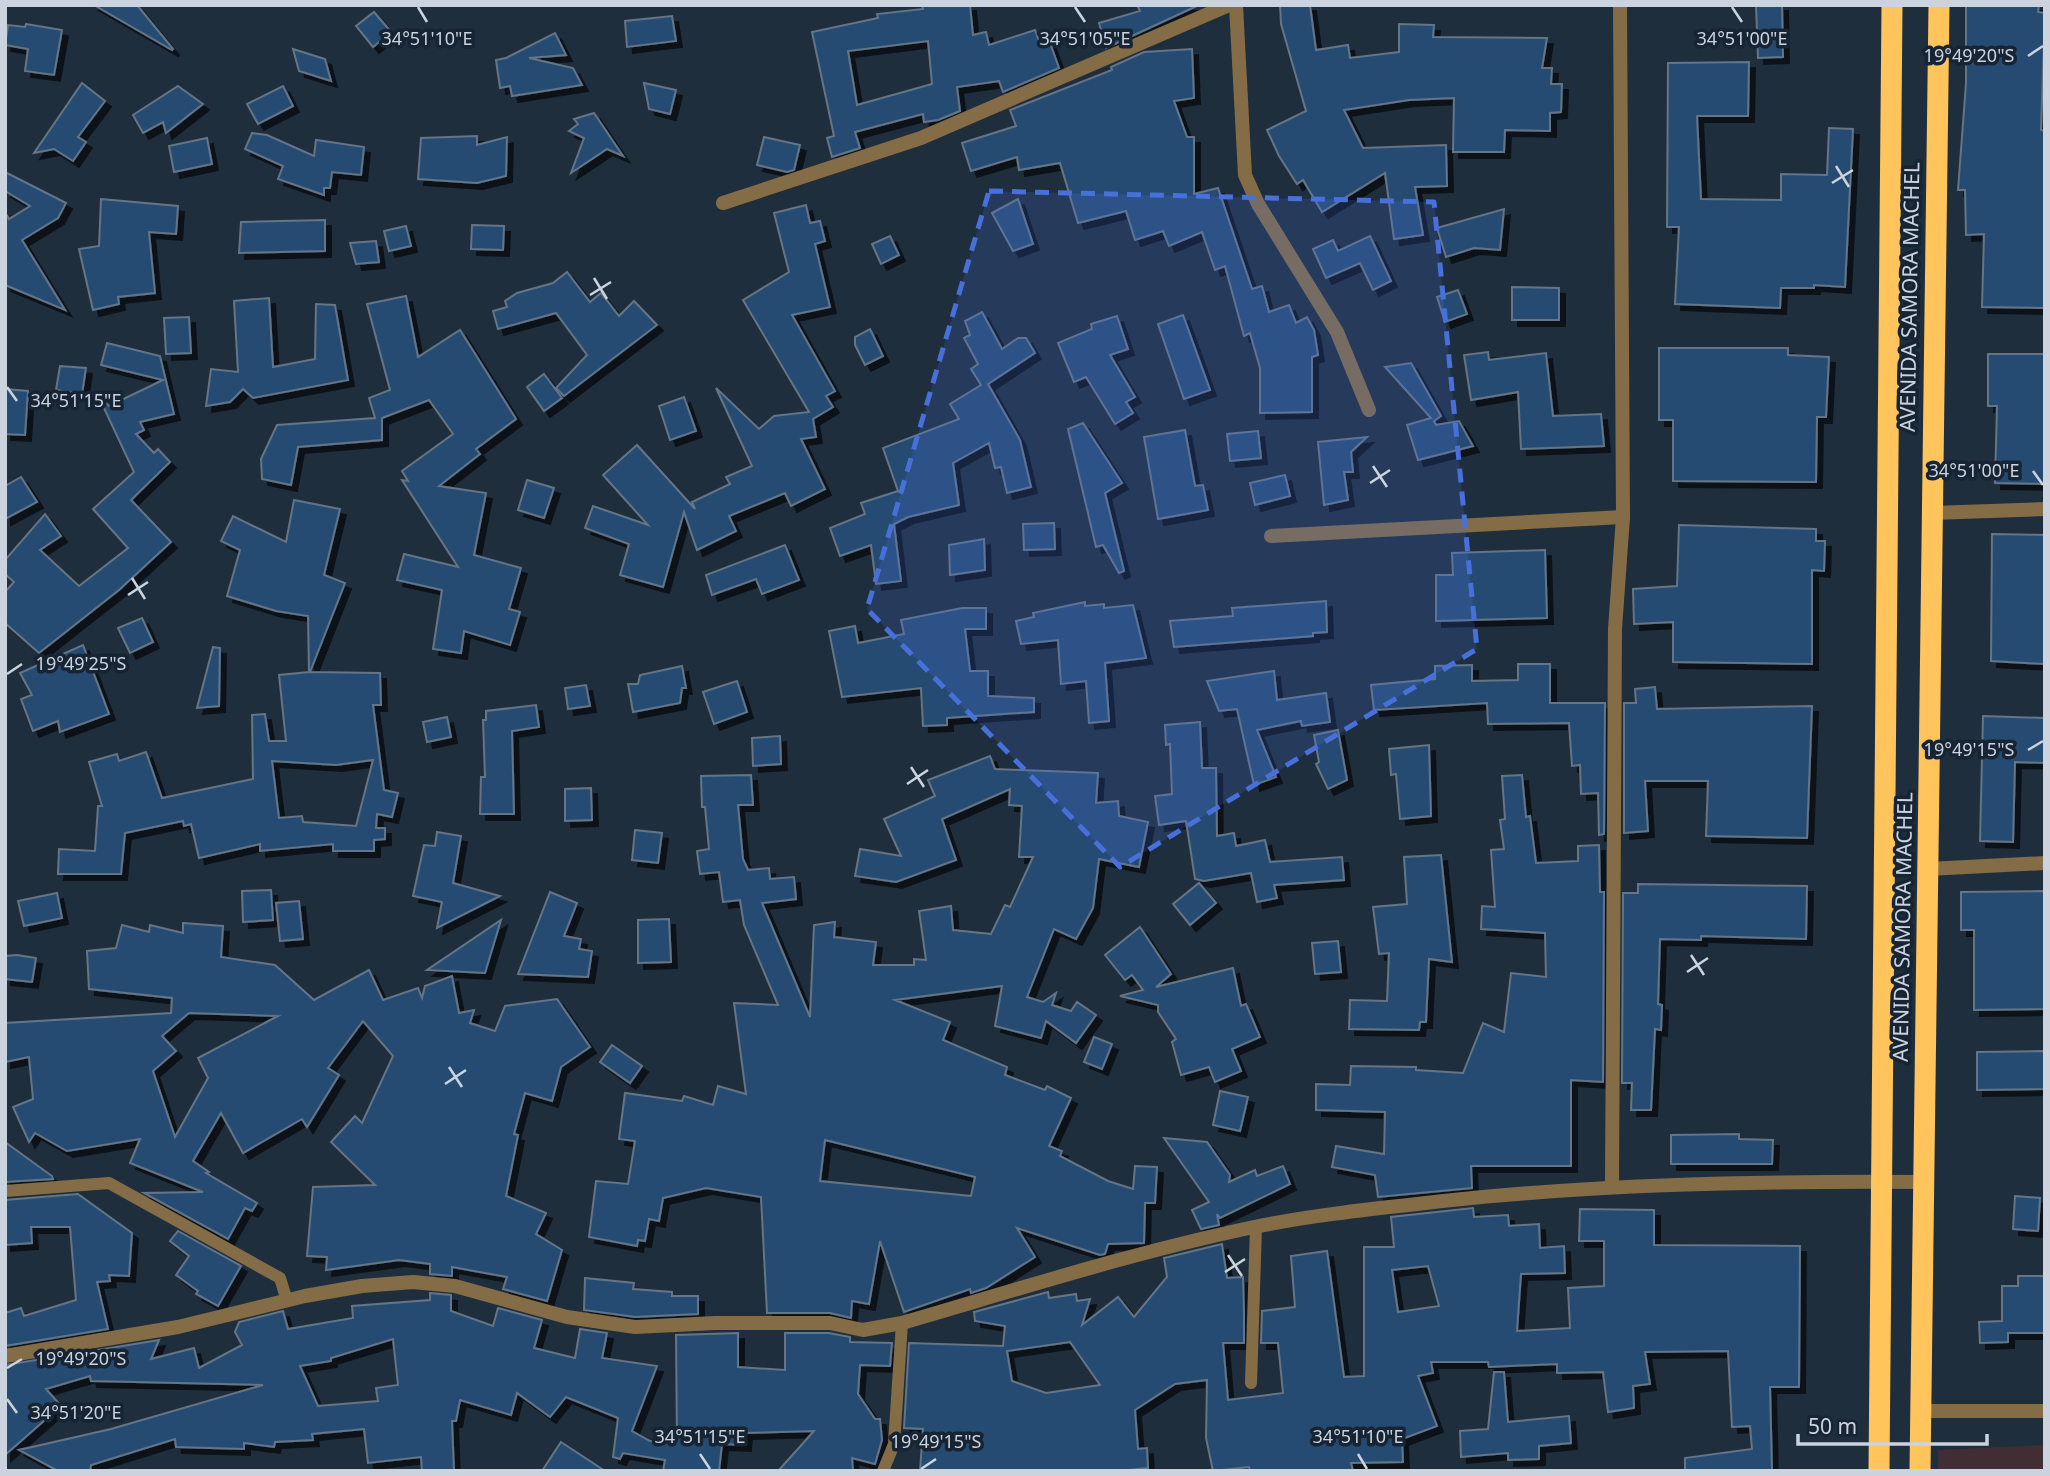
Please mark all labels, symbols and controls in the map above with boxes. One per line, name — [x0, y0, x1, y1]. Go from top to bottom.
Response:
text: 34°51'10"E — [382, 26, 472, 50]
text: 34°51'05"E — [1040, 26, 1130, 50]
text: 34°51'00"E — [1697, 26, 1787, 50]
text: 19°49'20"S — [1924, 43, 2014, 67]
street label: AVENIDA SAMORA MACHEL — [1893, 162, 1925, 432]
text: 34°51'15"E — [31, 388, 121, 412]
text: 34°51'00"E — [1929, 458, 2019, 482]
text: 19°49'25"S — [36, 651, 126, 675]
text: 19°49'15"S — [1924, 737, 2014, 761]
street label: AVENIDA SAMORA MACHEL — [1886, 792, 1918, 1062]
text: 19°49'20"S — [36, 1346, 126, 1370]
text: 34°51'20"E — [31, 1400, 121, 1424]
scale bar — [1798, 1402, 1987, 1446]
text: 50 m — [1808, 1412, 1857, 1440]
text: 34°51'15"E — [655, 1424, 745, 1448]
text: 34°51'10"E — [1313, 1424, 1403, 1448]
text: 19°49'15"S — [891, 1429, 981, 1453]

